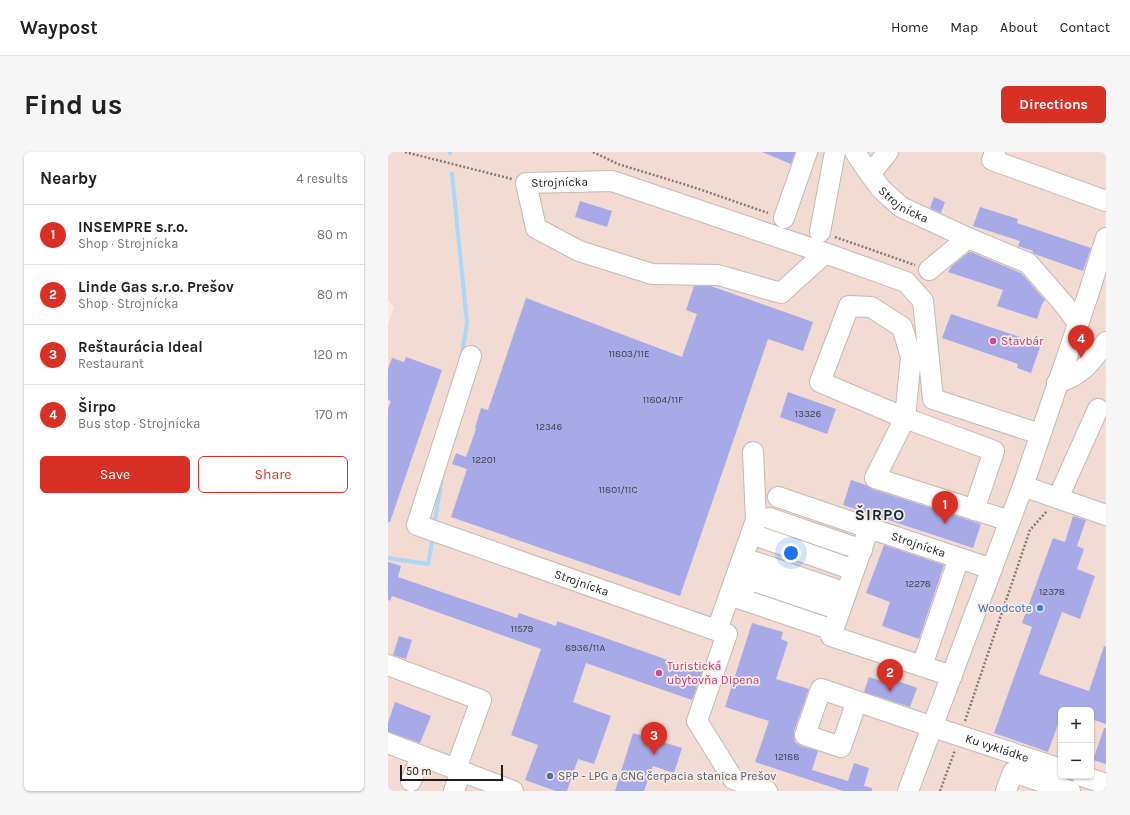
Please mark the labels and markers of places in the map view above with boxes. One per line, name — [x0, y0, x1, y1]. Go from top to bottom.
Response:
pin: 4 — [1068, 325, 1094, 358]
place label: Stavbár — [1001, 334, 1044, 348]
marker: Stavbár — [988, 336, 998, 346]
pin: 1 — [932, 491, 958, 524]
place label: Woodcote — [978, 601, 1032, 615]
marker: Woodcote — [1035, 603, 1045, 613]
place label: Turistická ubytovňa Dipena — [667, 659, 759, 687]
pin: 2 — [877, 659, 903, 692]
marker: Turistická ubytovňa Dipena — [654, 668, 664, 678]
pin: 3 — [641, 722, 667, 755]
place label: SPP - LPG a CNG čerpacia stanica Prešov — [558, 769, 776, 783]
marker: SPP - LPG a CNG čerpacia stanica Prešov — [545, 771, 555, 781]

